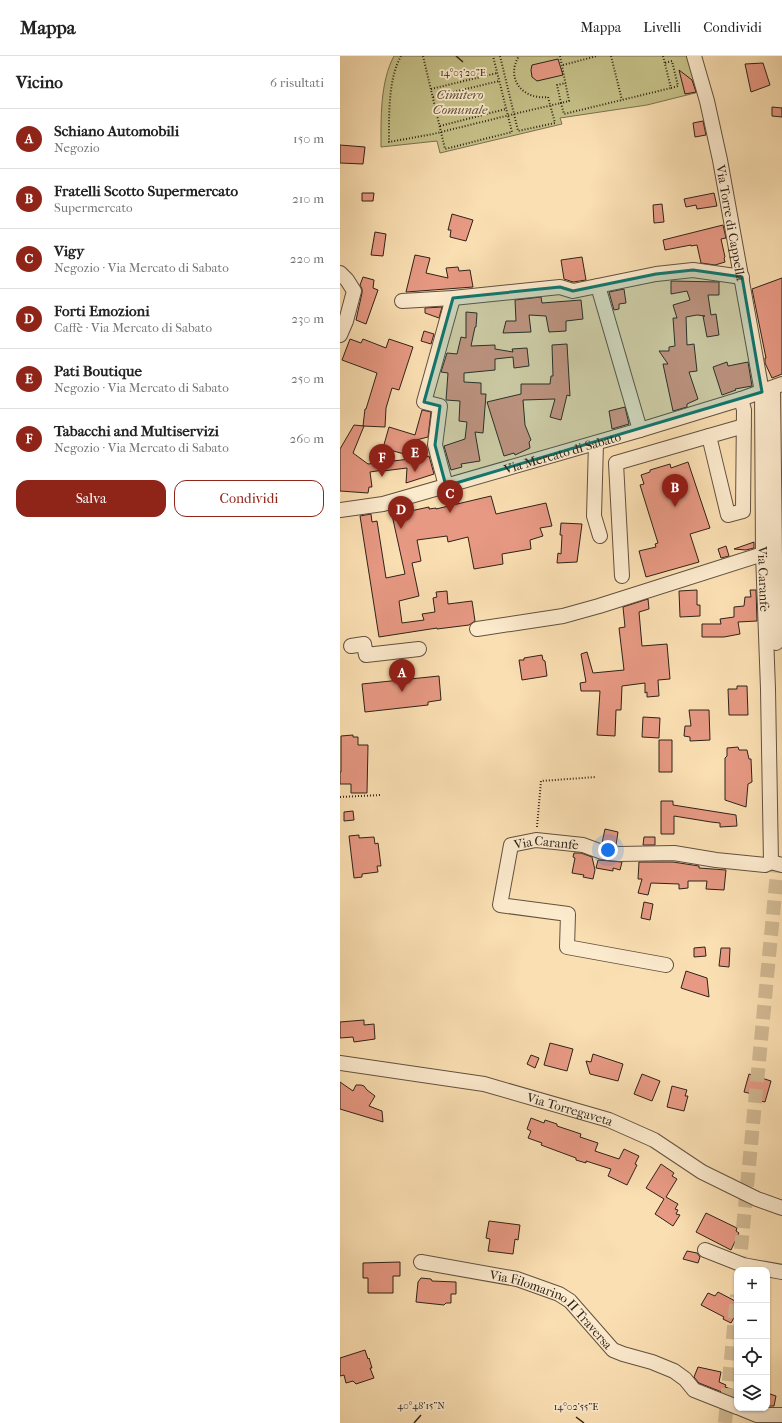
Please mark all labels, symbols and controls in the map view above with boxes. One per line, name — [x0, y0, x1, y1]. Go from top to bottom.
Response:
text: Mappa — [20, 17, 76, 39]
text: Mappa — [580, 19, 621, 36]
text: Livelli — [643, 19, 681, 36]
text: Condividi — [703, 19, 762, 36]
text: 14°03'20"E — [440, 67, 486, 79]
text: Vicino — [16, 72, 63, 92]
text: 6 risultati — [270, 75, 324, 90]
park label: Cimitero Comunale — [433, 87, 488, 117]
text: Schiano Automobili — [54, 122, 179, 140]
text: A — [25, 131, 33, 146]
text: 150 m — [293, 131, 324, 146]
text: Negozio — [54, 140, 100, 155]
street label: Via Torre di Cappella — [713, 163, 749, 283]
text: Fratelli Scotto Supermercato — [54, 182, 238, 200]
text: B — [25, 191, 33, 206]
text: 210 m — [292, 191, 324, 206]
text: Supermercato — [54, 200, 133, 215]
text: Vigy — [54, 242, 84, 260]
text: C — [25, 251, 33, 266]
text: 220 m — [290, 251, 324, 266]
text: Negozio · Via Mercato di Sabato — [54, 260, 229, 275]
text: Forti Emozioni — [54, 302, 150, 320]
text: D — [24, 311, 34, 326]
text: 230 m — [291, 311, 324, 326]
text: Caffè · Via Mercato di Sabato — [54, 320, 212, 335]
text: Pati Boutique — [54, 362, 142, 380]
text: E — [25, 371, 33, 386]
text: 250 m — [291, 371, 324, 386]
text: Negozio · Via Mercato di Sabato — [54, 380, 229, 395]
text: Tabacchi and Multiservizi — [54, 422, 219, 440]
street label: Via Mercato di Sabato — [501, 428, 623, 477]
text: F — [26, 431, 32, 446]
text: 260 m — [290, 431, 324, 446]
pin: E — [402, 439, 428, 472]
text: Negozio · Via Mercato di Sabato — [54, 440, 229, 455]
pin: F — [369, 444, 395, 477]
pin: B — [662, 474, 688, 507]
button: Salva — [16, 480, 166, 517]
button: Condividi — [174, 480, 324, 517]
pin: C — [437, 480, 463, 513]
pin: D — [388, 496, 414, 529]
street label: Via Caranfe — [755, 545, 773, 613]
pin: A — [389, 659, 415, 692]
street label: Via Caranfe — [511, 832, 580, 852]
your location — [598, 840, 618, 860]
street label: Via Torregaveta — [524, 1089, 616, 1129]
street label: Via Filomarino II Traversa — [488, 1267, 617, 1353]
map controls — [734, 1267, 770, 1411]
button: + — [734, 1267, 770, 1303]
button: − — [734, 1303, 770, 1339]
button: locate — [734, 1339, 770, 1375]
button: layers — [734, 1375, 770, 1411]
text: 40°48'15"N — [397, 1400, 445, 1412]
text: 14°02'55"E — [554, 1401, 598, 1413]

